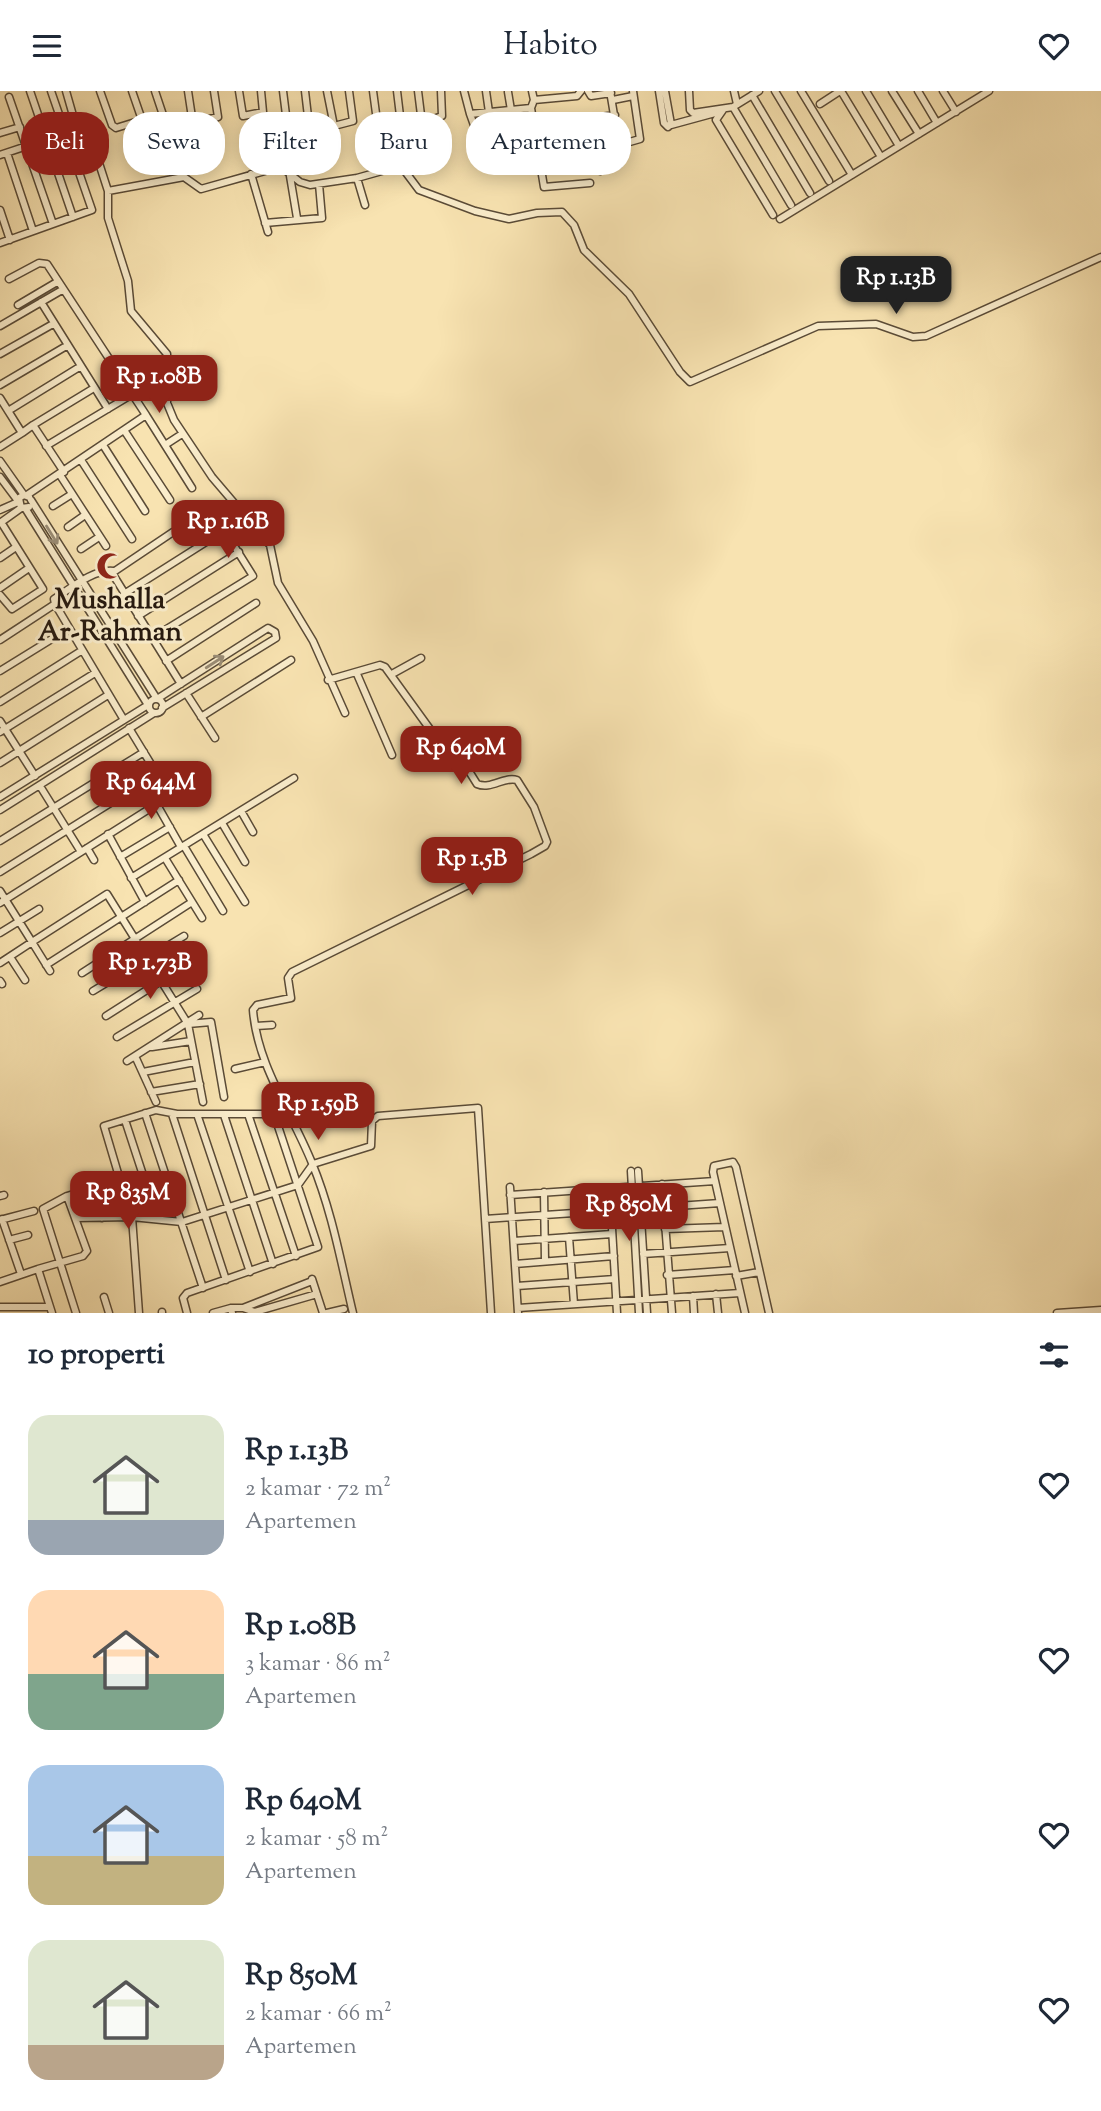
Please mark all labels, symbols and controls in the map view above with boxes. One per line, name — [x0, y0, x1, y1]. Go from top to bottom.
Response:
text: Habito — [503, 23, 598, 69]
icon: menu — [28, 27, 66, 65]
icon: heart — [1035, 27, 1073, 65]
chip: Beli — [21, 112, 109, 175]
chip: Sewa — [123, 112, 225, 175]
chip: Filter — [239, 112, 341, 175]
chip: Baru — [355, 112, 452, 175]
chip: Apartemen — [466, 112, 631, 175]
pin: Rp 1.13B — [824, 257, 968, 316]
text: Rp 1.13B — [856, 262, 936, 295]
pin: Rp 1.08B — [87, 355, 231, 415]
text: Rp 1.08B — [116, 361, 202, 394]
pin: Rp 1.16B — [156, 501, 300, 560]
text: Rp 1.16B — [187, 506, 269, 539]
one-way arrow — [46, 524, 60, 544]
mosque icon: Mushalla Ar-Rahman — [95, 551, 125, 581]
place label: Mushalla Ar-Rahman — [38, 581, 183, 653]
one-way arrow — [204, 655, 224, 669]
pin: Rp 640M — [396, 727, 526, 786]
text: Rp 640M — [416, 732, 506, 765]
pin: Rp 644M — [86, 761, 216, 821]
text: Rp 644M — [106, 767, 196, 800]
pin: Rp 1.5B — [407, 837, 537, 897]
text: Rp 1.5B — [437, 843, 507, 876]
pin: Rp 1.73B — [78, 941, 222, 1001]
text: Rp 1.73B — [109, 947, 191, 980]
pin: Rp 1.59B — [246, 1083, 390, 1142]
text: Rp 1.59B — [277, 1088, 359, 1121]
pin: Rp 835M — [63, 1171, 193, 1231]
text: Rp 835M — [86, 1177, 170, 1210]
pin: Rp 850M — [564, 1183, 694, 1243]
text: Rp 850M — [586, 1189, 672, 1222]
text: 10 properti — [28, 1334, 165, 1377]
icon: filters — [1035, 1336, 1073, 1374]
text: Rp 1.13B — [245, 1430, 348, 1473]
icon: home — [84, 1443, 168, 1527]
icon: heart — [1035, 1466, 1073, 1504]
text: 2 kamar · 72 m² — [245, 1473, 391, 1506]
text: Apartemen — [245, 1506, 357, 1539]
text: Rp 1.08B — [245, 1605, 356, 1648]
icon: home — [84, 1618, 168, 1702]
icon: heart — [1035, 1641, 1073, 1679]
text: 3 kamar · 86 m² — [245, 1648, 390, 1681]
text: Apartemen — [245, 1681, 357, 1714]
text: Rp 640M — [245, 1780, 361, 1823]
icon: home — [84, 1793, 168, 1877]
icon: heart — [1035, 1816, 1073, 1854]
text: 2 kamar · 58 m² — [245, 1823, 388, 1856]
text: Apartemen — [245, 1856, 357, 1889]
text: Rp 850M — [245, 1955, 358, 1998]
icon: home — [84, 1968, 168, 2052]
icon: heart — [1035, 1991, 1073, 2029]
text: 2 kamar · 66 m² — [245, 1998, 392, 2031]
text: Apartemen — [245, 2031, 357, 2064]

